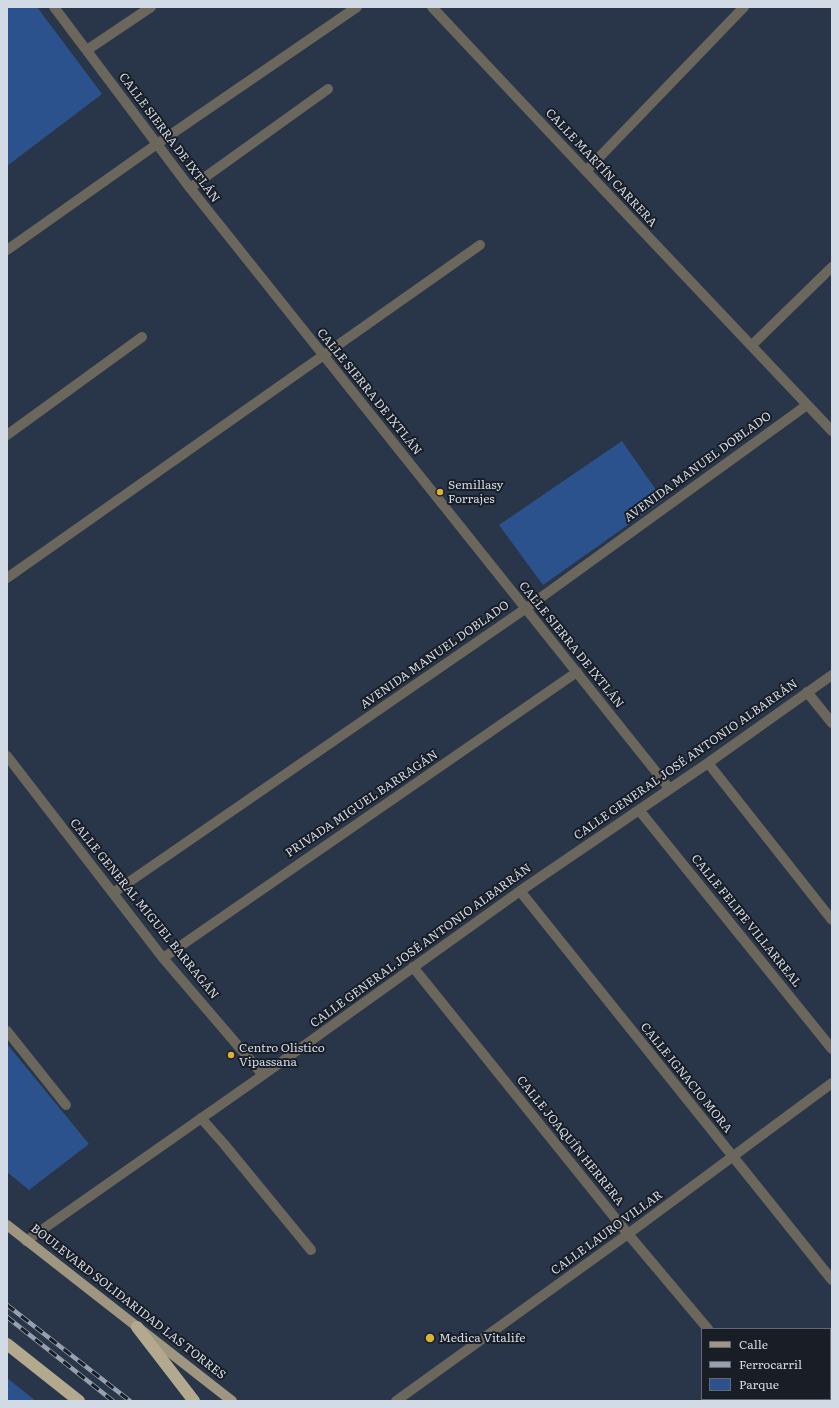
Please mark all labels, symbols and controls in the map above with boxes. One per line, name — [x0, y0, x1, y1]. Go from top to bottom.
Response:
street label: CALLE SIERRA DE IXTLÁN — [116, 70, 222, 206]
street label: CALLE MARTÍN CARRERA — [542, 106, 660, 230]
street label: CALLE SIERRA DE IXTLÁN — [314, 326, 424, 458]
street label: AVENIDA MANUEL DOBLADO — [622, 409, 774, 525]
place label: Semillasy Forrajes — [448, 478, 504, 506]
marker: Semillasy Forrajes — [435, 487, 445, 497]
street label: CALLE SIERRA DE IXTLÁN — [516, 579, 626, 711]
street label: AVENIDA MANUEL DOBLADO — [358, 598, 512, 712]
street label: CALLE GENERAL JOSÉ ANTONIO ALBARRÁN — [571, 677, 801, 843]
street label: PRIVADA MIGUEL BARRAGÁN — [283, 748, 441, 860]
street label: CALLE GENERAL MIGUEL BARRAGÁN — [67, 816, 221, 1002]
street label: CALLE FELIPE VILLARREAL — [688, 852, 804, 990]
street label: CALLE GENERAL JOSÉ ANTONIO ALBARRÁN — [308, 861, 534, 1031]
street label: CALLE IGNACIO MORA — [637, 1020, 735, 1136]
place label: Centro Olistico Vipassana — [239, 1041, 325, 1069]
marker: Centro Olistico Vipassana — [226, 1050, 236, 1060]
street label: CALLE JOAQUÍN HERRERA — [513, 1073, 627, 1209]
street label: CALLE LAURO VILLAR — [549, 1188, 665, 1278]
street label: BOULEVARD SOLIDARIDAD LAS TORRES — [28, 1221, 228, 1383]
legend — [701, 1328, 831, 1400]
place label: Medica Vitalife — [439, 1331, 526, 1345]
marker: Medica Vitalife — [424, 1332, 436, 1344]
text: Calle — [739, 1335, 768, 1353]
text: Ferrocarril — [739, 1355, 802, 1373]
text: Parque — [739, 1375, 779, 1393]

